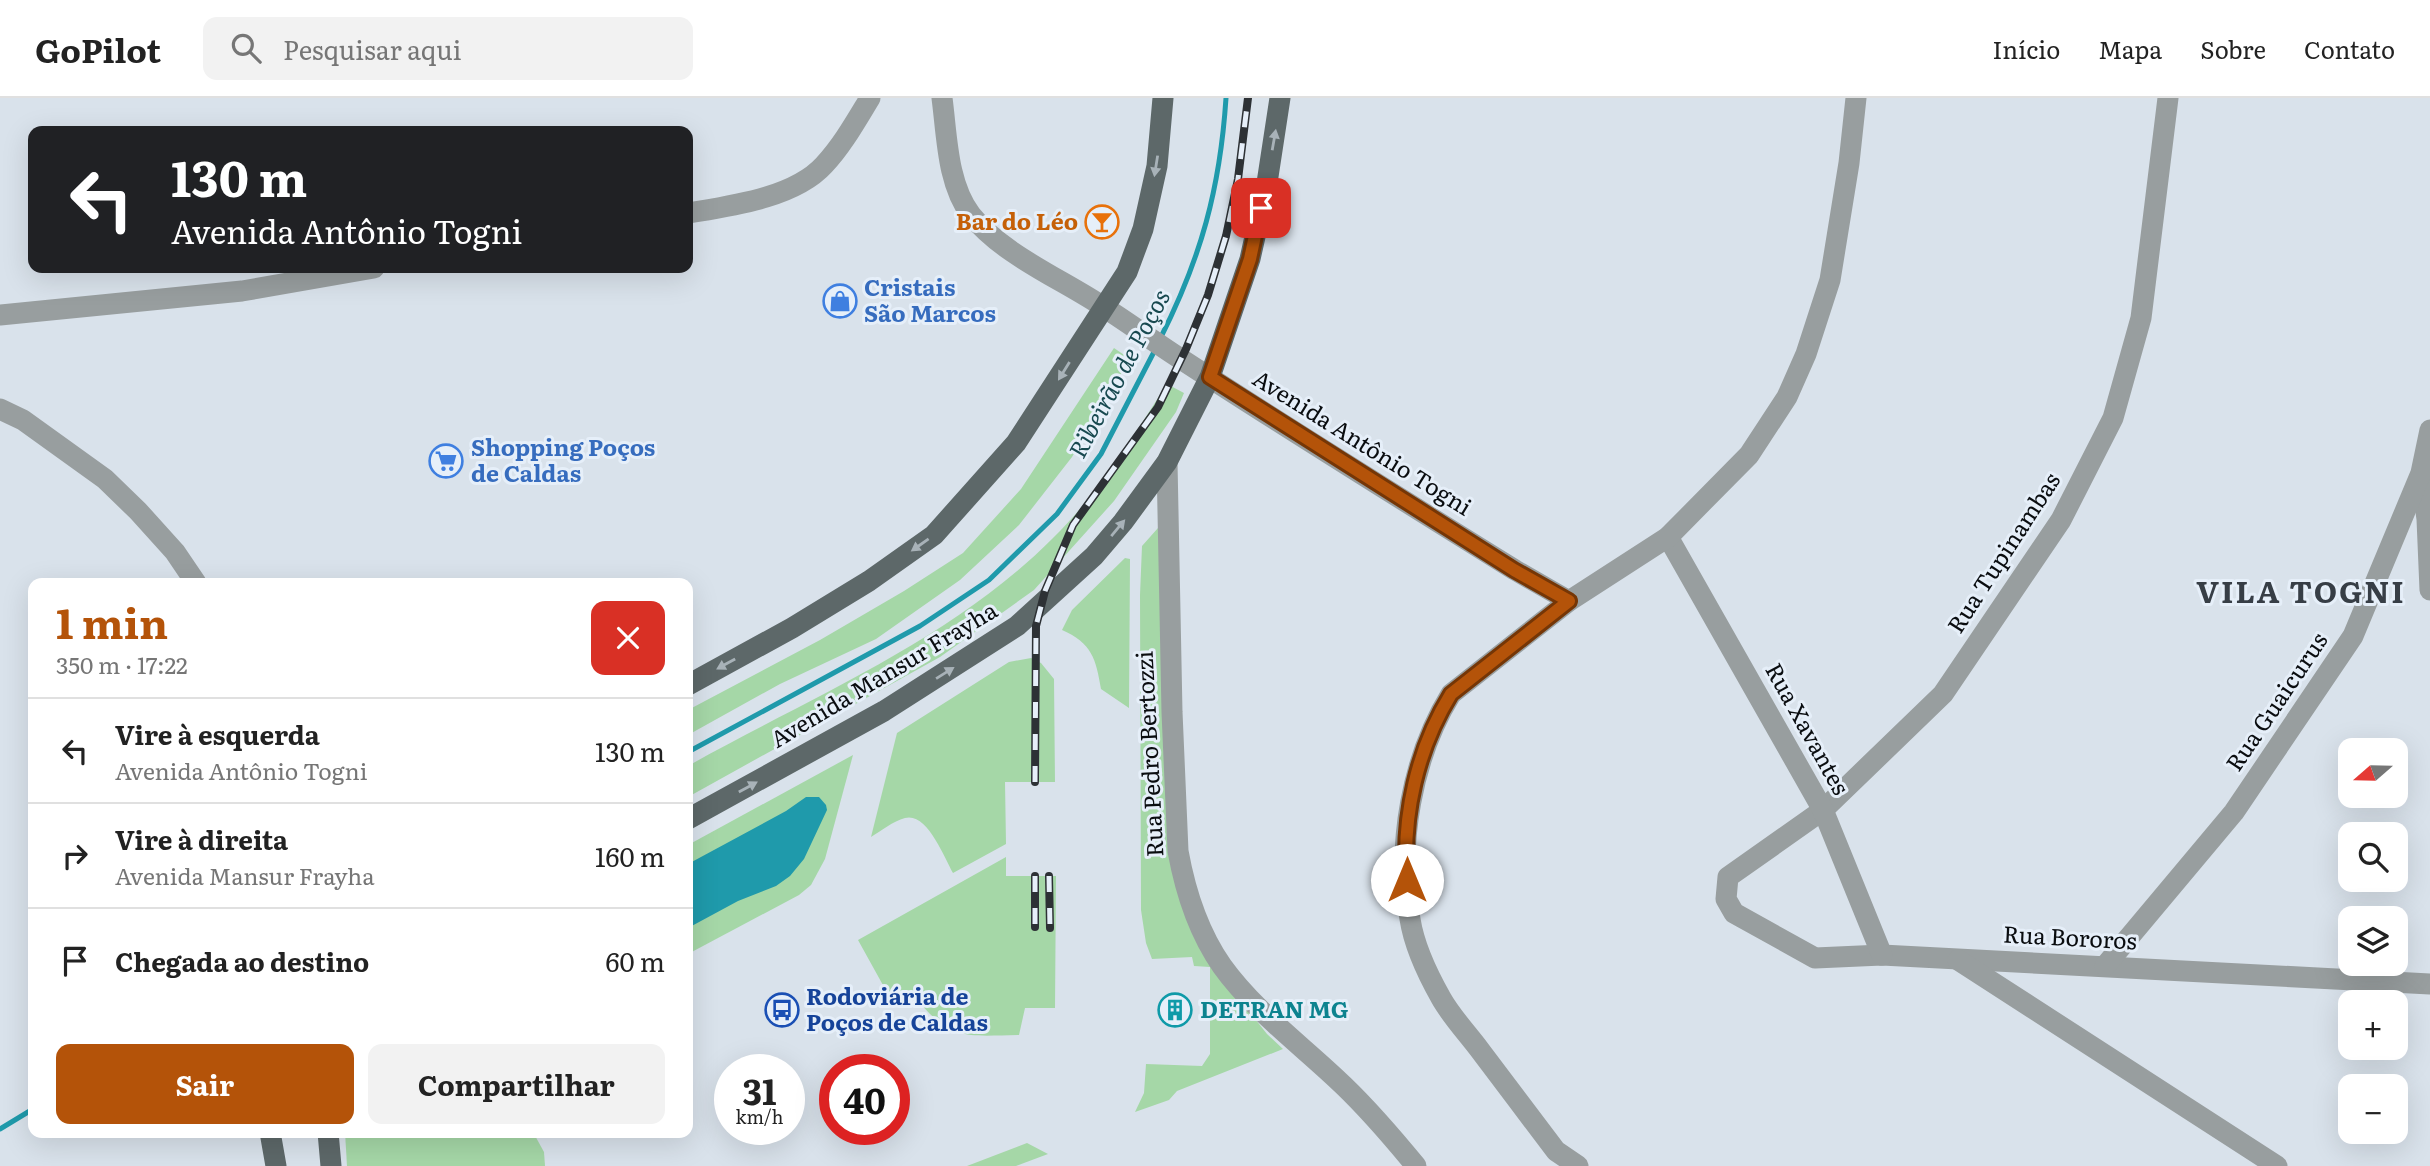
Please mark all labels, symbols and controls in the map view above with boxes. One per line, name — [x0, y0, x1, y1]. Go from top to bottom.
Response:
search box — [203, 17, 693, 80]
text: GoPilot — [35, 24, 161, 73]
icon: search — [227, 29, 265, 67]
text: Pesquisar aqui — [283, 29, 461, 68]
text: Início — [1993, 31, 2060, 66]
text: Mapa — [2098, 31, 2162, 66]
text: Sobre — [2200, 31, 2266, 66]
text: Contato — [2304, 31, 2395, 66]
one-way arrow — [1269, 129, 1280, 151]
text: 130 m — [171, 139, 307, 212]
icon: left — [56, 154, 147, 245]
one-way arrow — [1150, 155, 1161, 177]
pin — [1231, 178, 1291, 238]
icon: arrive — [1242, 189, 1280, 227]
place label: Bar do Léo — [956, 203, 1078, 237]
bar icon: Bar do Léo — [1083, 203, 1121, 241]
text: Avenida Antônio Togni — [171, 206, 522, 254]
place label: Cristais São Marcos — [864, 269, 996, 329]
shop icon: Cristais São Marcos — [821, 282, 859, 320]
water label: Ribeirão de Poços — [1059, 282, 1177, 463]
street label: Avenida Antônio Togni — [1247, 360, 1479, 523]
one-way arrow — [1057, 361, 1070, 380]
place label: Shopping Poços de Caldas — [471, 429, 655, 489]
supermarket icon: Shopping Poços de Caldas — [427, 442, 465, 480]
street label: Rua Tupinambas — [1937, 465, 2067, 639]
one-way arrow — [1110, 519, 1125, 536]
one-way arrow — [911, 538, 929, 552]
district label: VILA TOGNI — [2196, 568, 2406, 612]
text: 1 min — [56, 590, 168, 652]
street label: Avenida Mansur Frayha — [763, 592, 1003, 755]
button: close — [591, 601, 665, 675]
street label: Rua Guaicurus — [2216, 625, 2334, 777]
text: 350 m · 17:22 — [56, 647, 188, 681]
street label: Rua Pedro Bertozzi — [1126, 650, 1170, 858]
street label: Rua Xavantes — [1758, 656, 1859, 800]
one-way arrow — [717, 658, 736, 670]
one-way arrow — [935, 667, 954, 680]
text: Vire à esquerda — [115, 714, 320, 753]
text: 130 m — [595, 731, 665, 770]
icon: left — [56, 732, 94, 770]
north arrow — [2338, 738, 2408, 808]
map controls — [2338, 738, 2408, 1144]
text: Avenida Antônio Togni — [115, 753, 367, 787]
one-way arrow — [738, 781, 758, 793]
text: Vire à direita — [115, 819, 288, 858]
button: search — [2338, 822, 2408, 892]
text: 160 m — [595, 836, 665, 875]
icon: right — [56, 837, 94, 875]
position arrow — [1370, 843, 1444, 917]
text: Avenida Mansur Frayha — [115, 858, 375, 892]
button: layers — [2338, 906, 2408, 976]
street label: Rua Bororos — [2002, 916, 2138, 956]
text: Chegada ao destino — [115, 941, 369, 980]
text: 60 m — [606, 941, 665, 980]
icon: arrive — [56, 942, 94, 980]
place label: Rodoviária de Poços de Caldas — [806, 978, 988, 1038]
button: + — [2338, 990, 2408, 1060]
bus stop icon: Rodoviária de Poços de Caldas — [763, 991, 801, 1029]
building icon: DETRAN MG — [1156, 991, 1194, 1029]
place label: DETRAN MG — [1200, 991, 1349, 1025]
button: Sair — [56, 1044, 354, 1124]
button: Compartilhar — [368, 1044, 665, 1124]
speed limit sign: 40 — [819, 1054, 910, 1145]
text: 31 — [742, 1064, 777, 1116]
button: − — [2338, 1074, 2408, 1144]
text: km/h — [736, 1103, 783, 1130]

